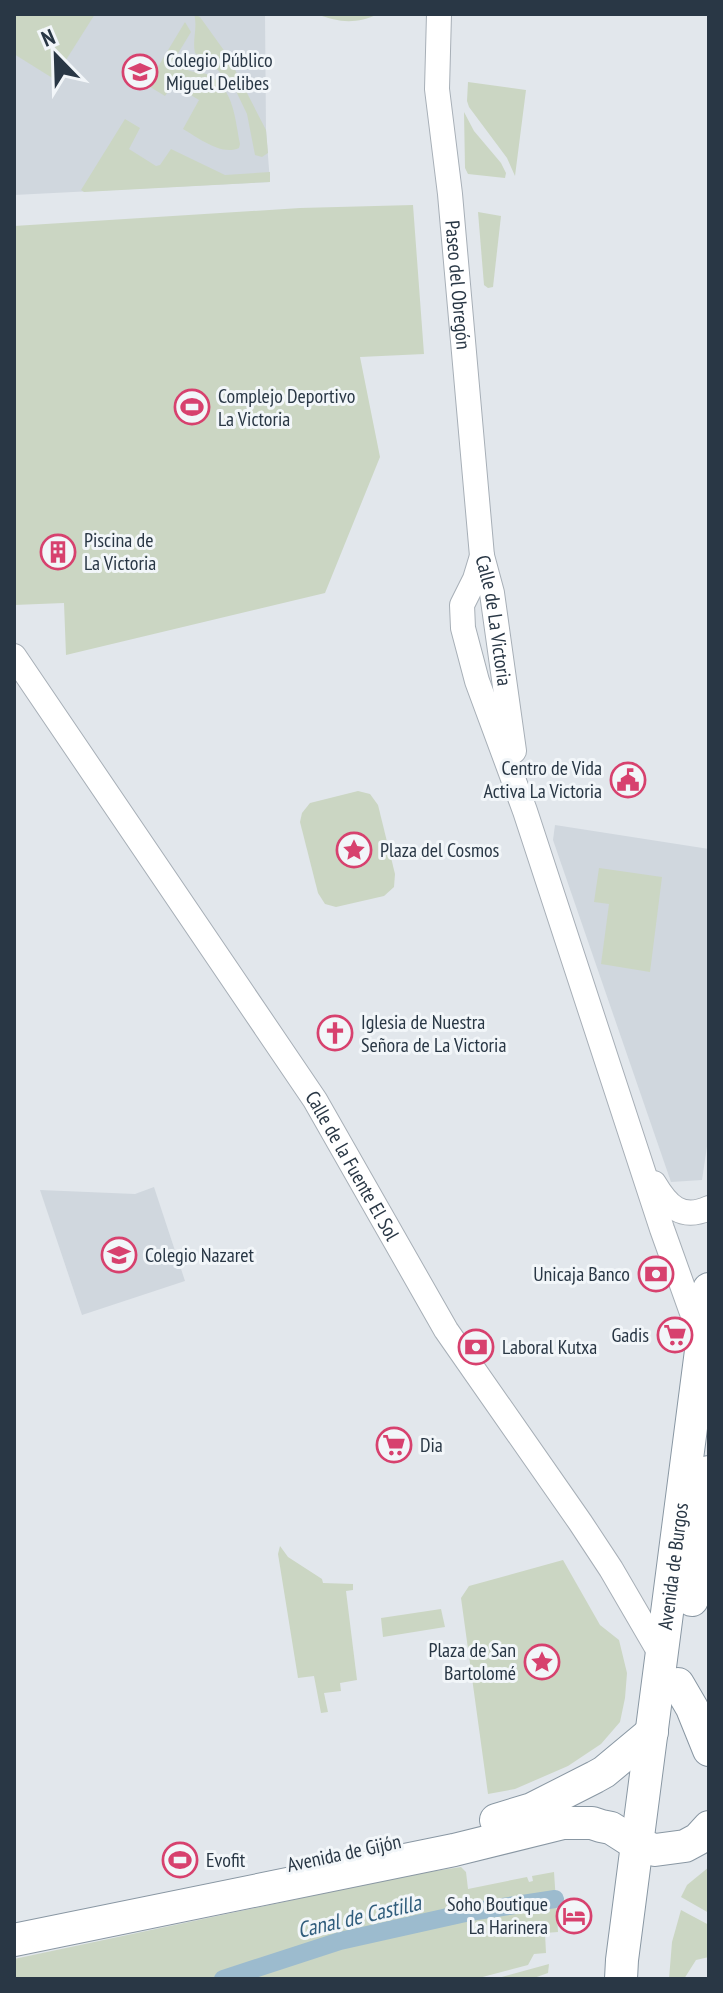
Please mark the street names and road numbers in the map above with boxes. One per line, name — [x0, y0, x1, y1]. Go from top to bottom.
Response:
street label: Paseo del Obregón — [439, 219, 477, 350]
street label: Calle de La Victoria — [469, 552, 518, 687]
street label: Calle de la Fuente El Sol — [299, 1086, 405, 1245]
street label: Avenida de Burgos — [652, 1501, 694, 1631]
street label: Avenida de Gijón — [285, 1828, 403, 1878]

